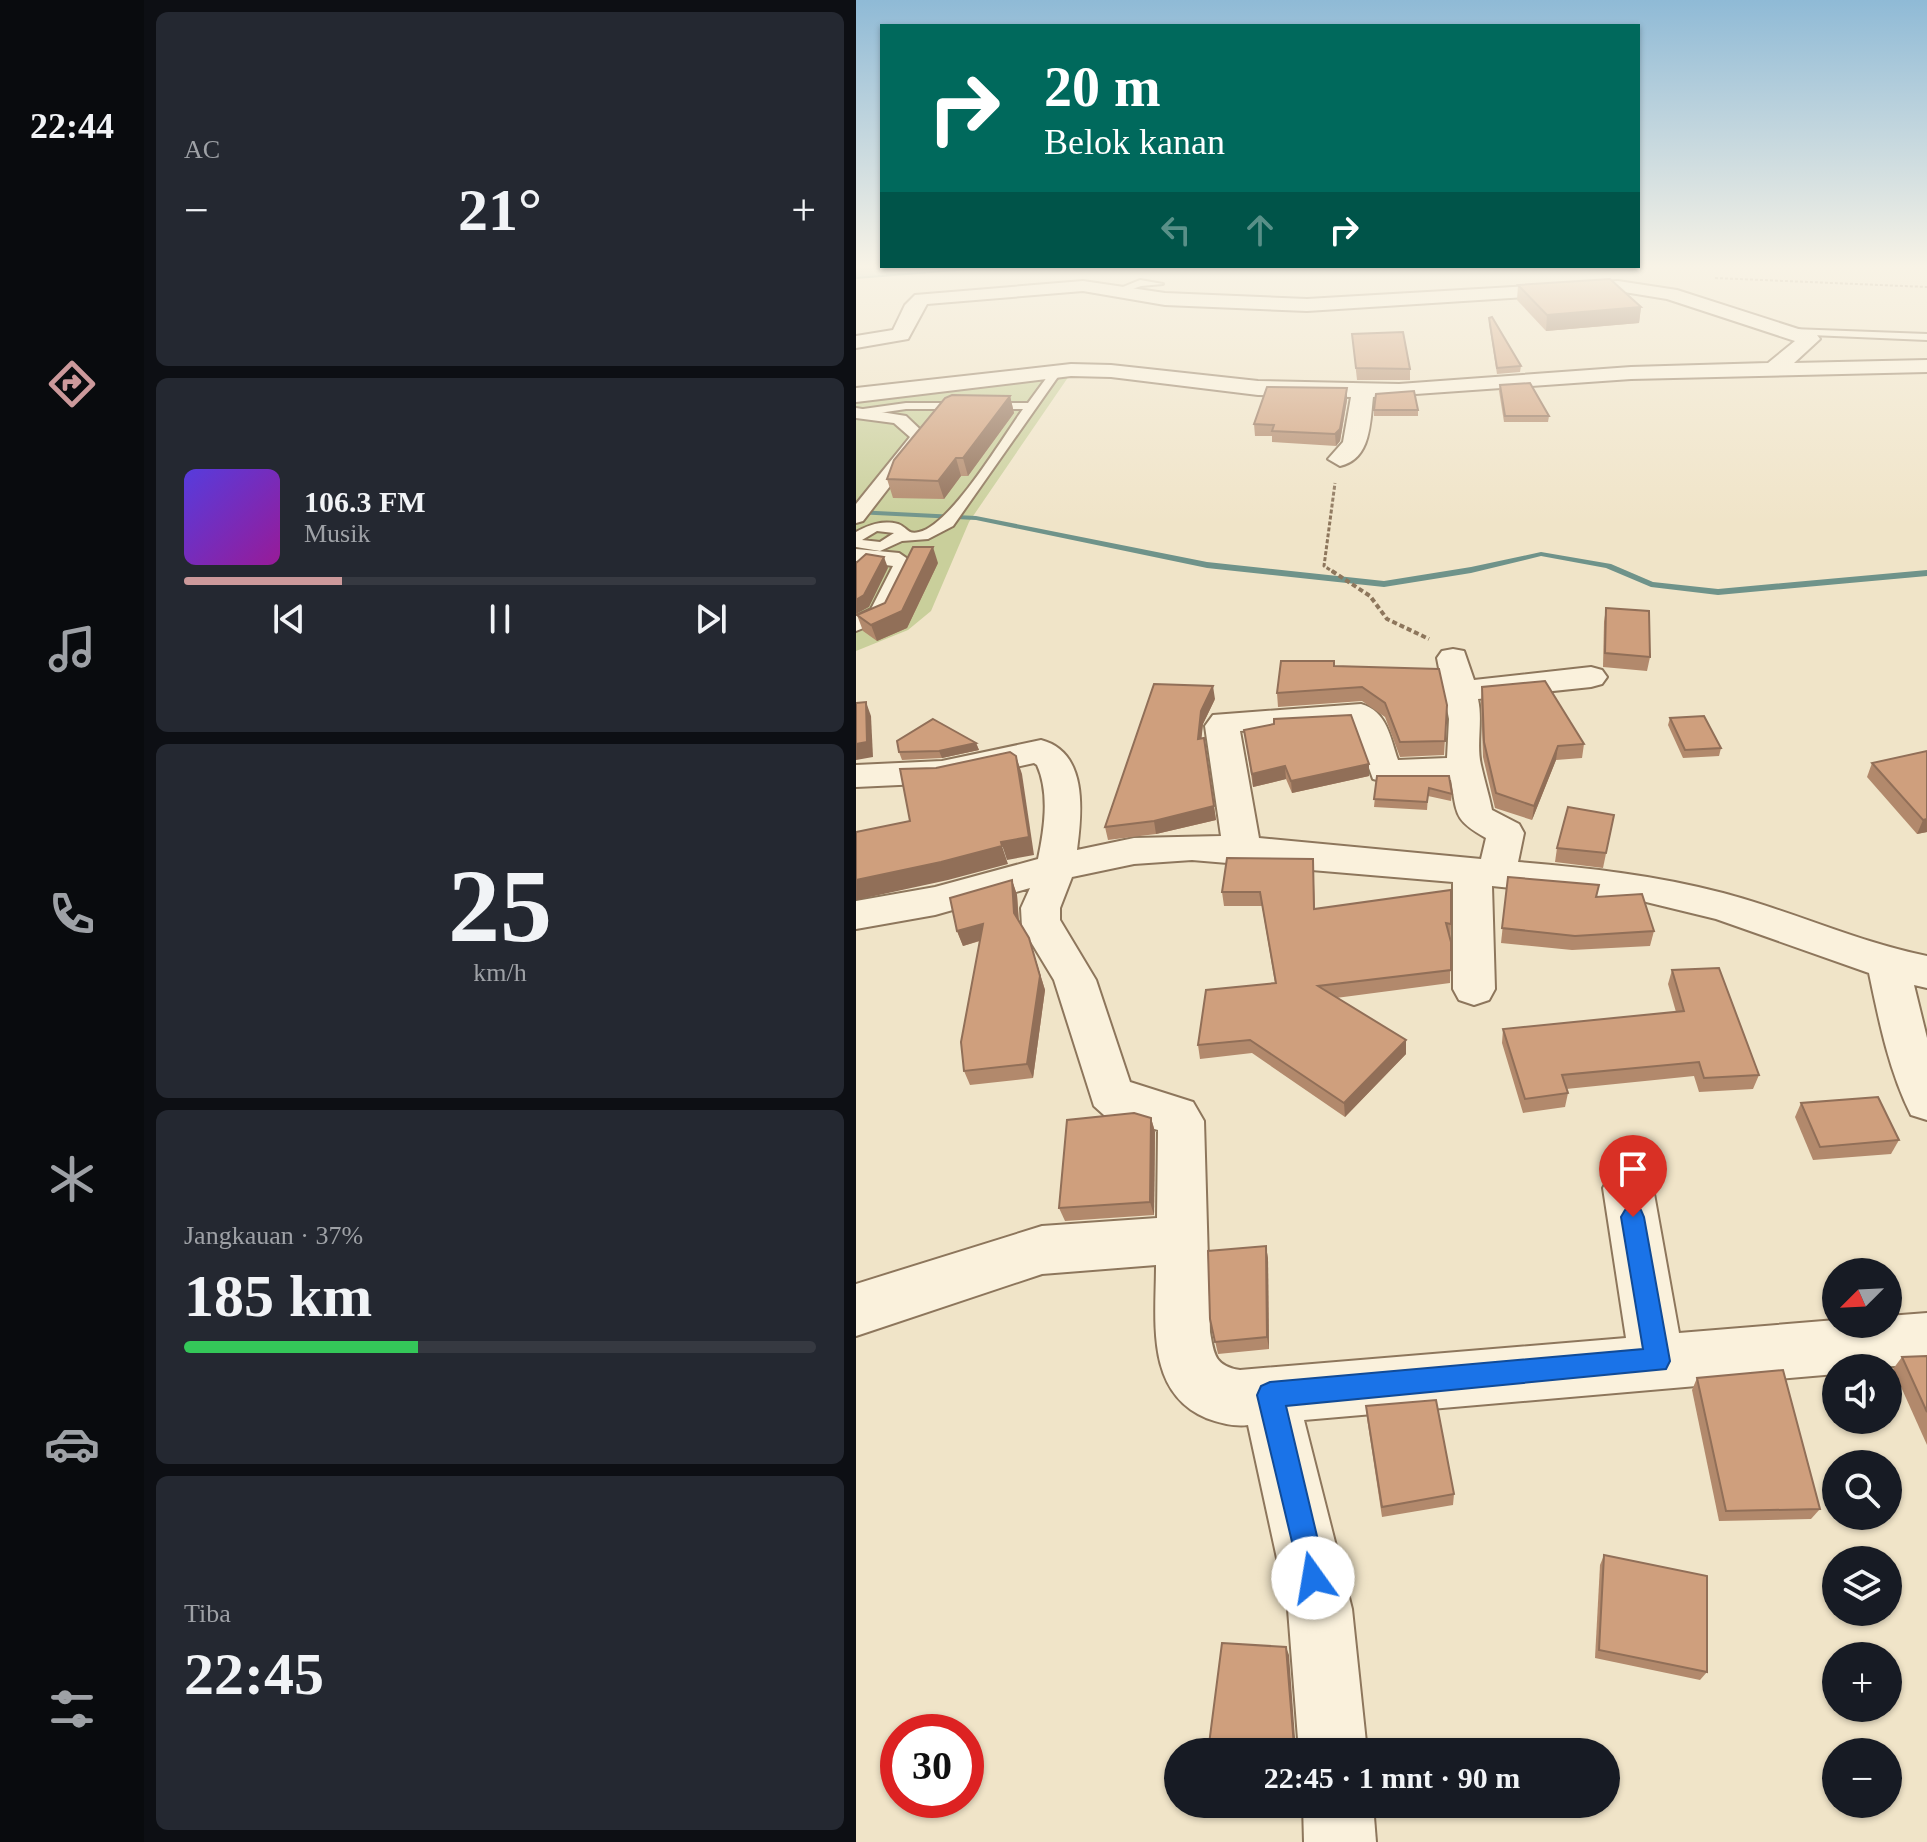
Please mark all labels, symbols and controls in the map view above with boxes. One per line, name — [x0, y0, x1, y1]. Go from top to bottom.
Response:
icon: right — [912, 56, 1016, 160]
text: 20 m — [1044, 56, 1161, 118]
text: 22:44 — [30, 106, 114, 146]
text: Belok kanan — [1044, 122, 1225, 162]
text: AC — [184, 135, 220, 164]
text: 21° — [458, 177, 542, 243]
text: − — [184, 186, 209, 235]
text: + — [791, 186, 816, 235]
icon: left — [1154, 208, 1198, 252]
icon: ahead — [1238, 208, 1282, 252]
icon: right — [1322, 208, 1366, 252]
icon: directions — [44, 356, 100, 412]
text: 106.3 FM — [304, 485, 426, 518]
text: Musik — [304, 519, 370, 548]
icon: previous — [267, 597, 311, 641]
icon: pause — [478, 597, 522, 641]
icon: next — [689, 597, 733, 641]
icon: music — [44, 621, 100, 677]
text: 25 — [448, 848, 552, 963]
icon: phone — [44, 886, 100, 942]
text: km/h — [473, 958, 527, 987]
pin — [1599, 1135, 1667, 1217]
icon: arrive — [1611, 1147, 1655, 1191]
icon: climate — [44, 1151, 100, 1207]
text: Jangkauan · 37% — [184, 1221, 363, 1250]
north arrow — [1822, 1258, 1902, 1338]
map controls — [1822, 1258, 1902, 1818]
text: 185 km — [184, 1263, 372, 1329]
button: sound — [1822, 1354, 1902, 1434]
icon: car — [44, 1416, 100, 1472]
button: search — [1822, 1450, 1902, 1530]
position arrow — [1271, 1536, 1355, 1620]
button: layers — [1822, 1546, 1902, 1626]
text: Tiba — [184, 1599, 231, 1628]
text: 22:45 — [184, 1641, 324, 1707]
button: + — [1822, 1642, 1902, 1722]
icon: filters — [44, 1681, 100, 1737]
speed limit sign: 30 — [880, 1714, 984, 1818]
button: − — [1822, 1738, 1902, 1818]
text: 22:45 · 1 mnt · 90 m — [1264, 1761, 1520, 1794]

